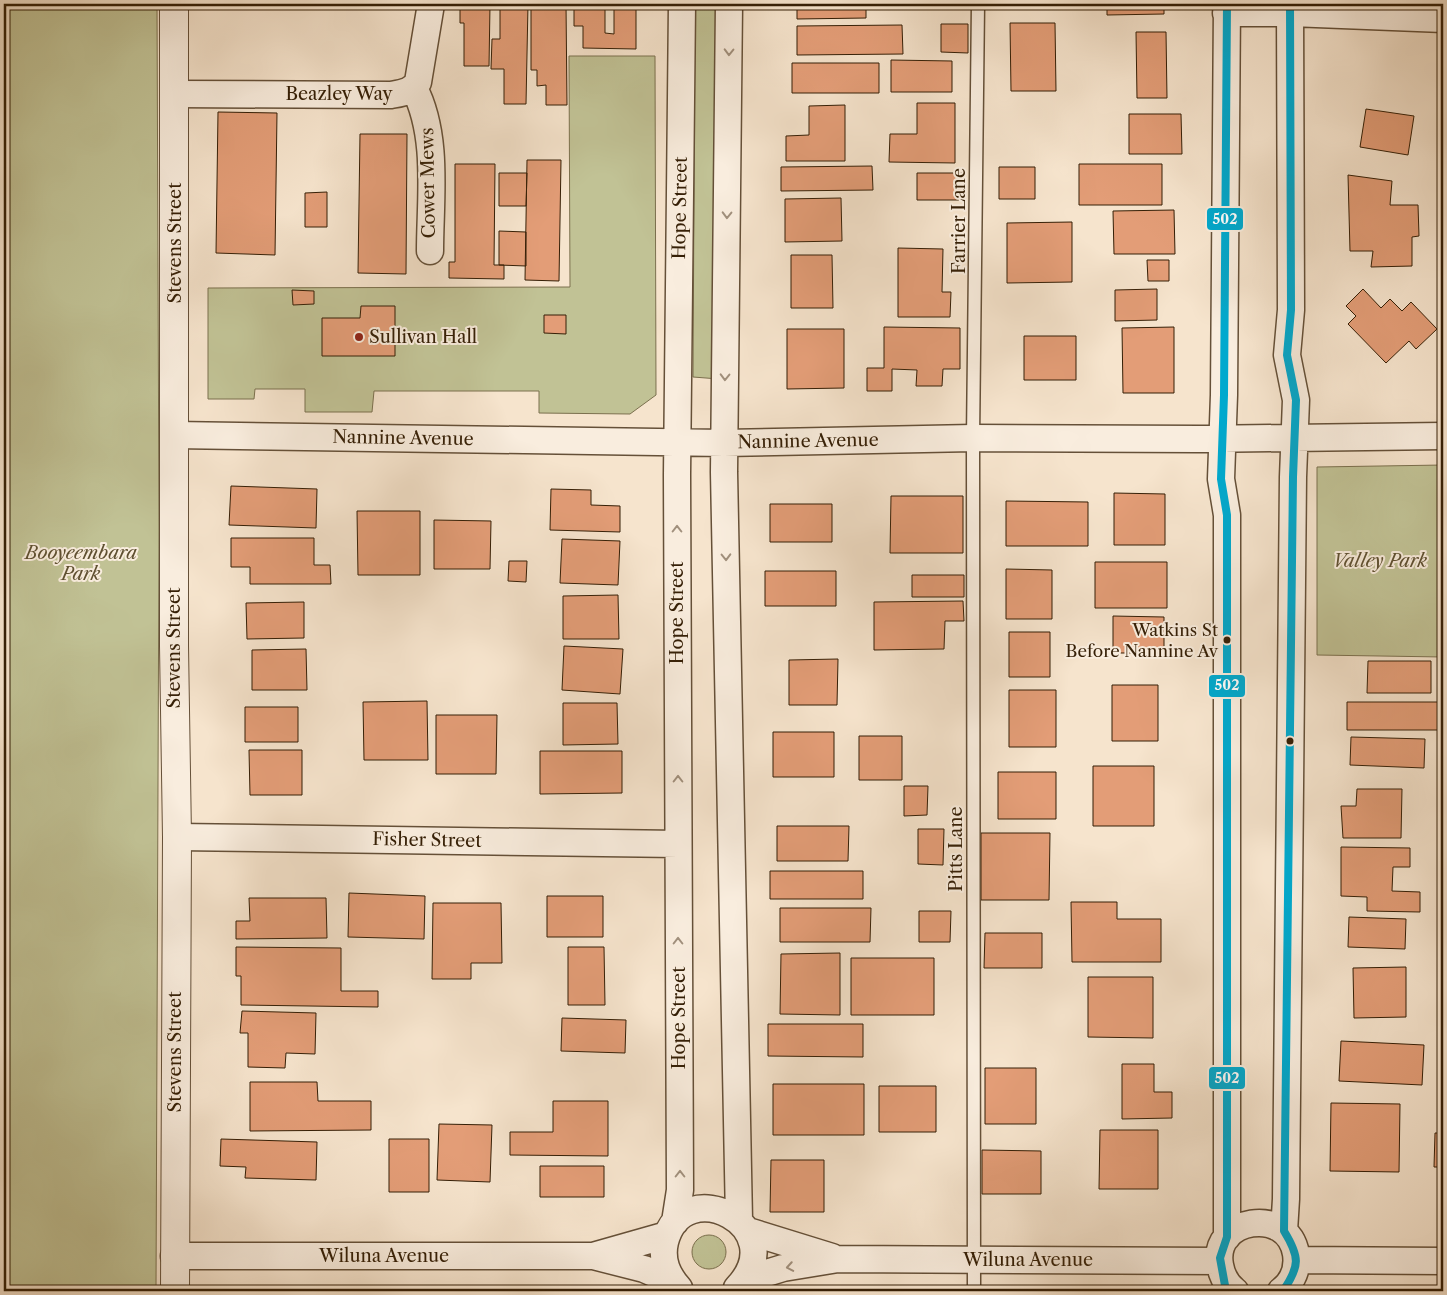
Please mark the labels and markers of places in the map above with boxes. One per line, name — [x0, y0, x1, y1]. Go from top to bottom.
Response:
place label: Sullivan Hall — [369, 326, 477, 348]
marker: Sullivan Hall — [353, 331, 365, 343]
place label: Watkins St Before Nannine Av — [1066, 620, 1219, 661]
marker: Watkins St Before Nannine Av — [1222, 635, 1232, 645]
unlabelled marker — [1285, 736, 1295, 746]

